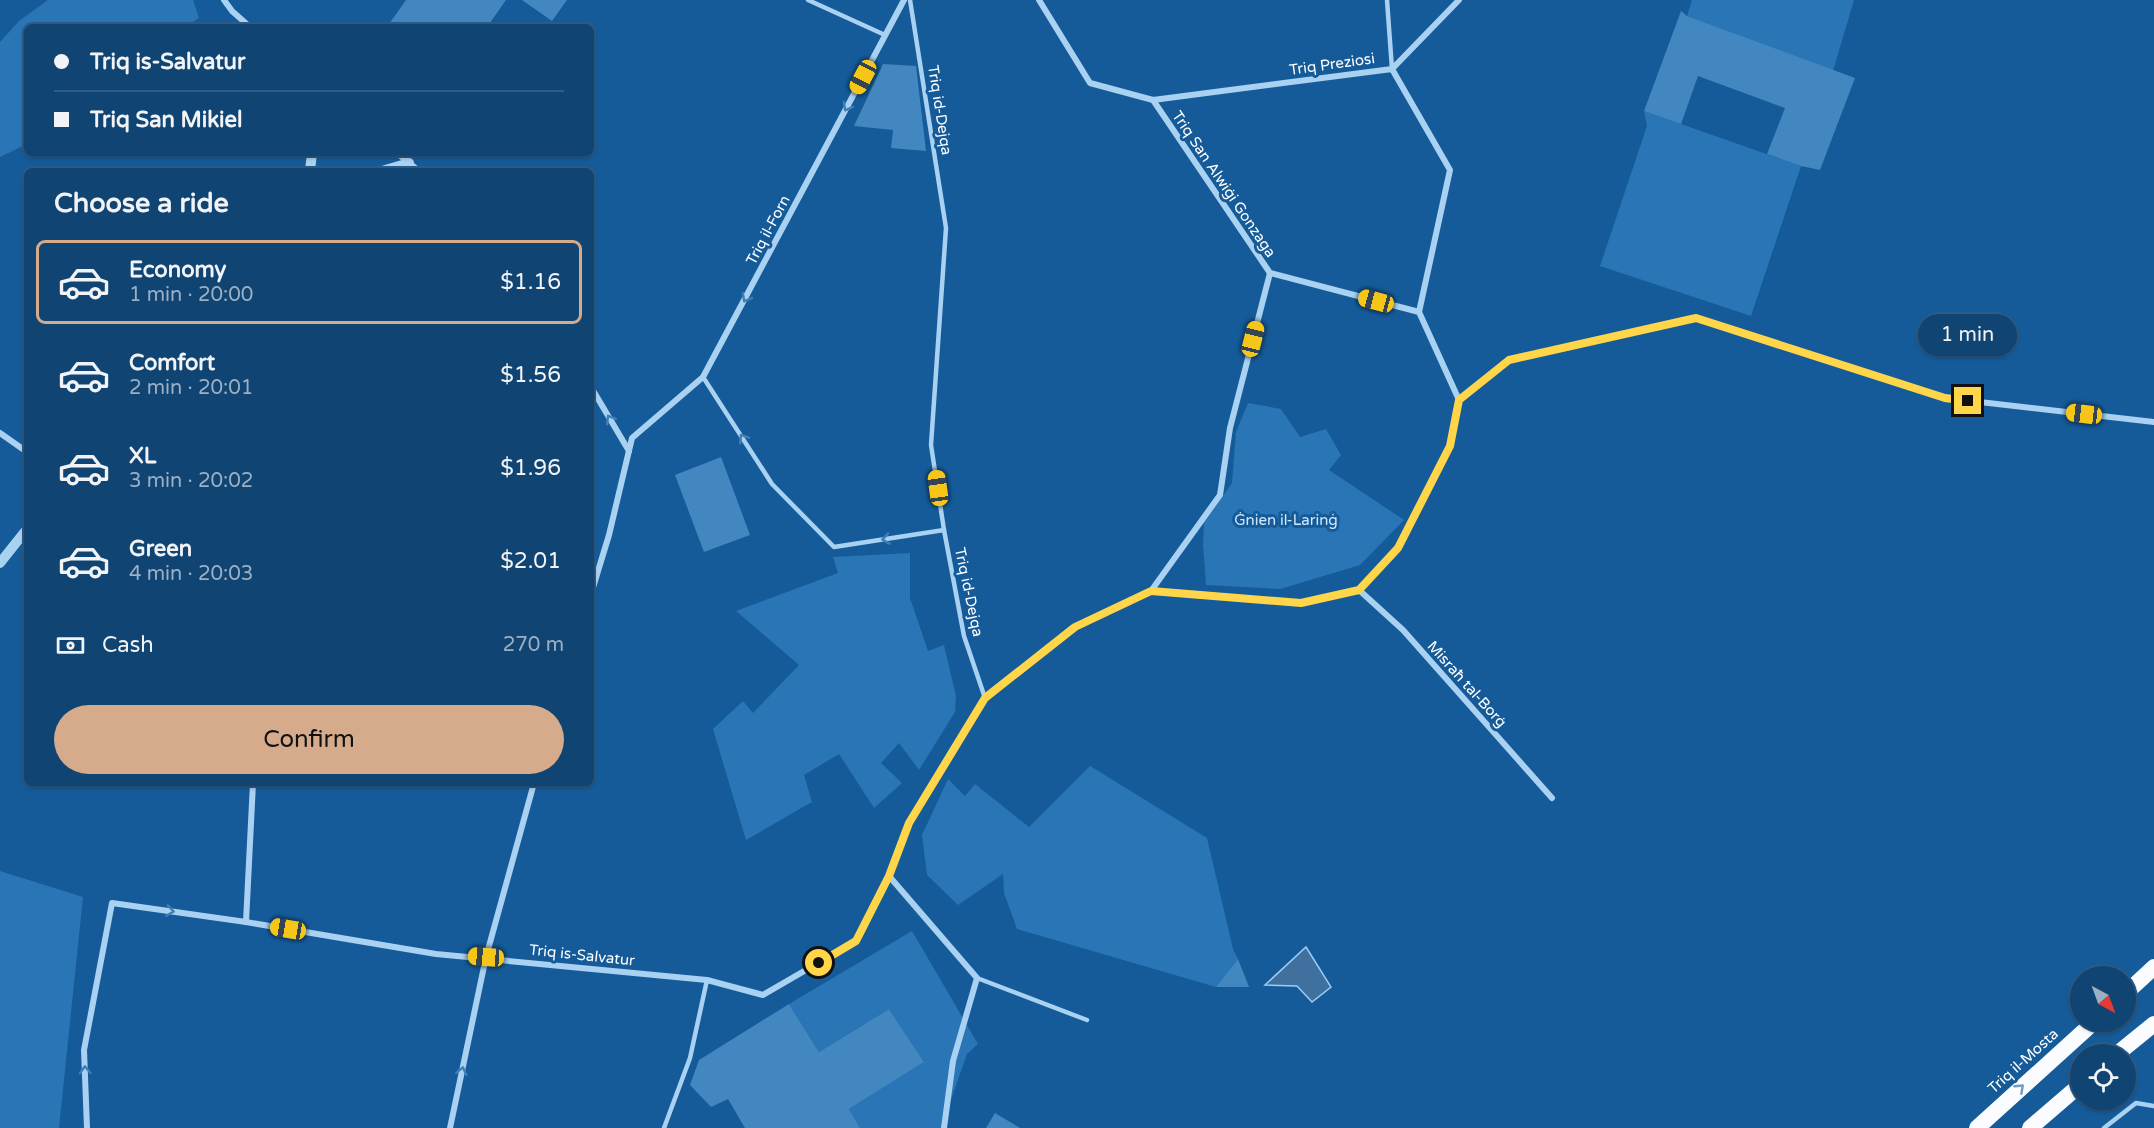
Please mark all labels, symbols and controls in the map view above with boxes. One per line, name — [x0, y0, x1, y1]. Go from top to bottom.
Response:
text: Triq is-Salvatur — [90, 49, 245, 75]
street label: Triq Preziosi — [1288, 49, 1376, 79]
car — [847, 57, 879, 97]
street label: Triq id-Dejqa — [924, 64, 956, 156]
one-way arrow — [843, 101, 854, 112]
text: Triq San Mikiel — [90, 107, 243, 133]
street label: Triq San Alwiġi Gonzaga — [1168, 107, 1280, 261]
text: Choose a ride — [54, 187, 229, 220]
street label: Triq il-Forn — [742, 192, 794, 268]
icon: car — [57, 255, 111, 309]
text: Economy — [129, 257, 226, 283]
text: $1.16 — [500, 269, 561, 295]
text: 1 min · 20:00 — [129, 283, 253, 307]
car — [1356, 288, 1396, 314]
one-way arrow — [742, 292, 753, 302]
callout: 1 min — [1918, 314, 2018, 356]
car — [1240, 319, 1266, 359]
text: 1 min — [1941, 323, 1994, 347]
icon: car — [57, 348, 111, 402]
text: Comfort — [129, 350, 215, 376]
text: $1.56 — [500, 362, 561, 388]
text: 2 min · 20:01 — [129, 376, 253, 400]
route end — [1954, 387, 1981, 414]
car — [2065, 403, 2103, 425]
one-way arrow — [606, 415, 617, 425]
one-way arrow — [739, 434, 750, 445]
icon: car — [57, 441, 111, 495]
text: XL — [129, 443, 156, 469]
text: $1.96 — [500, 455, 561, 481]
text: 3 min · 20:02 — [129, 469, 253, 493]
car — [927, 469, 949, 507]
park label: Ġnien il-Larinġ — [1234, 511, 1338, 529]
one-way arrow — [881, 532, 891, 545]
icon: car — [57, 534, 111, 588]
text: Green — [129, 536, 192, 562]
street label: Triq id-Dejqa — [951, 546, 987, 638]
text: $2.01 — [500, 548, 561, 574]
text: 4 min · 20:03 — [129, 562, 253, 586]
icon: cash — [54, 629, 87, 662]
text: Cash — [102, 632, 154, 658]
text: 270 m — [503, 633, 564, 657]
street label: Misraħ tal-Borġ — [1423, 637, 1511, 731]
button: Confirm — [54, 705, 564, 774]
one-way arrow — [165, 905, 174, 917]
car — [269, 917, 307, 941]
street label: Triq is-Salvatur — [528, 941, 636, 970]
car — [467, 947, 505, 967]
route start — [805, 949, 832, 976]
north arrow — [2070, 966, 2136, 1032]
map controls — [2070, 966, 2136, 1110]
street label: Triq il-Mosta — [1984, 1025, 2062, 1097]
button: locate — [2070, 1044, 2136, 1110]
one-way arrow — [79, 1065, 91, 1074]
one-way arrow — [455, 1066, 468, 1076]
one-way arrow — [2013, 1084, 2024, 1095]

